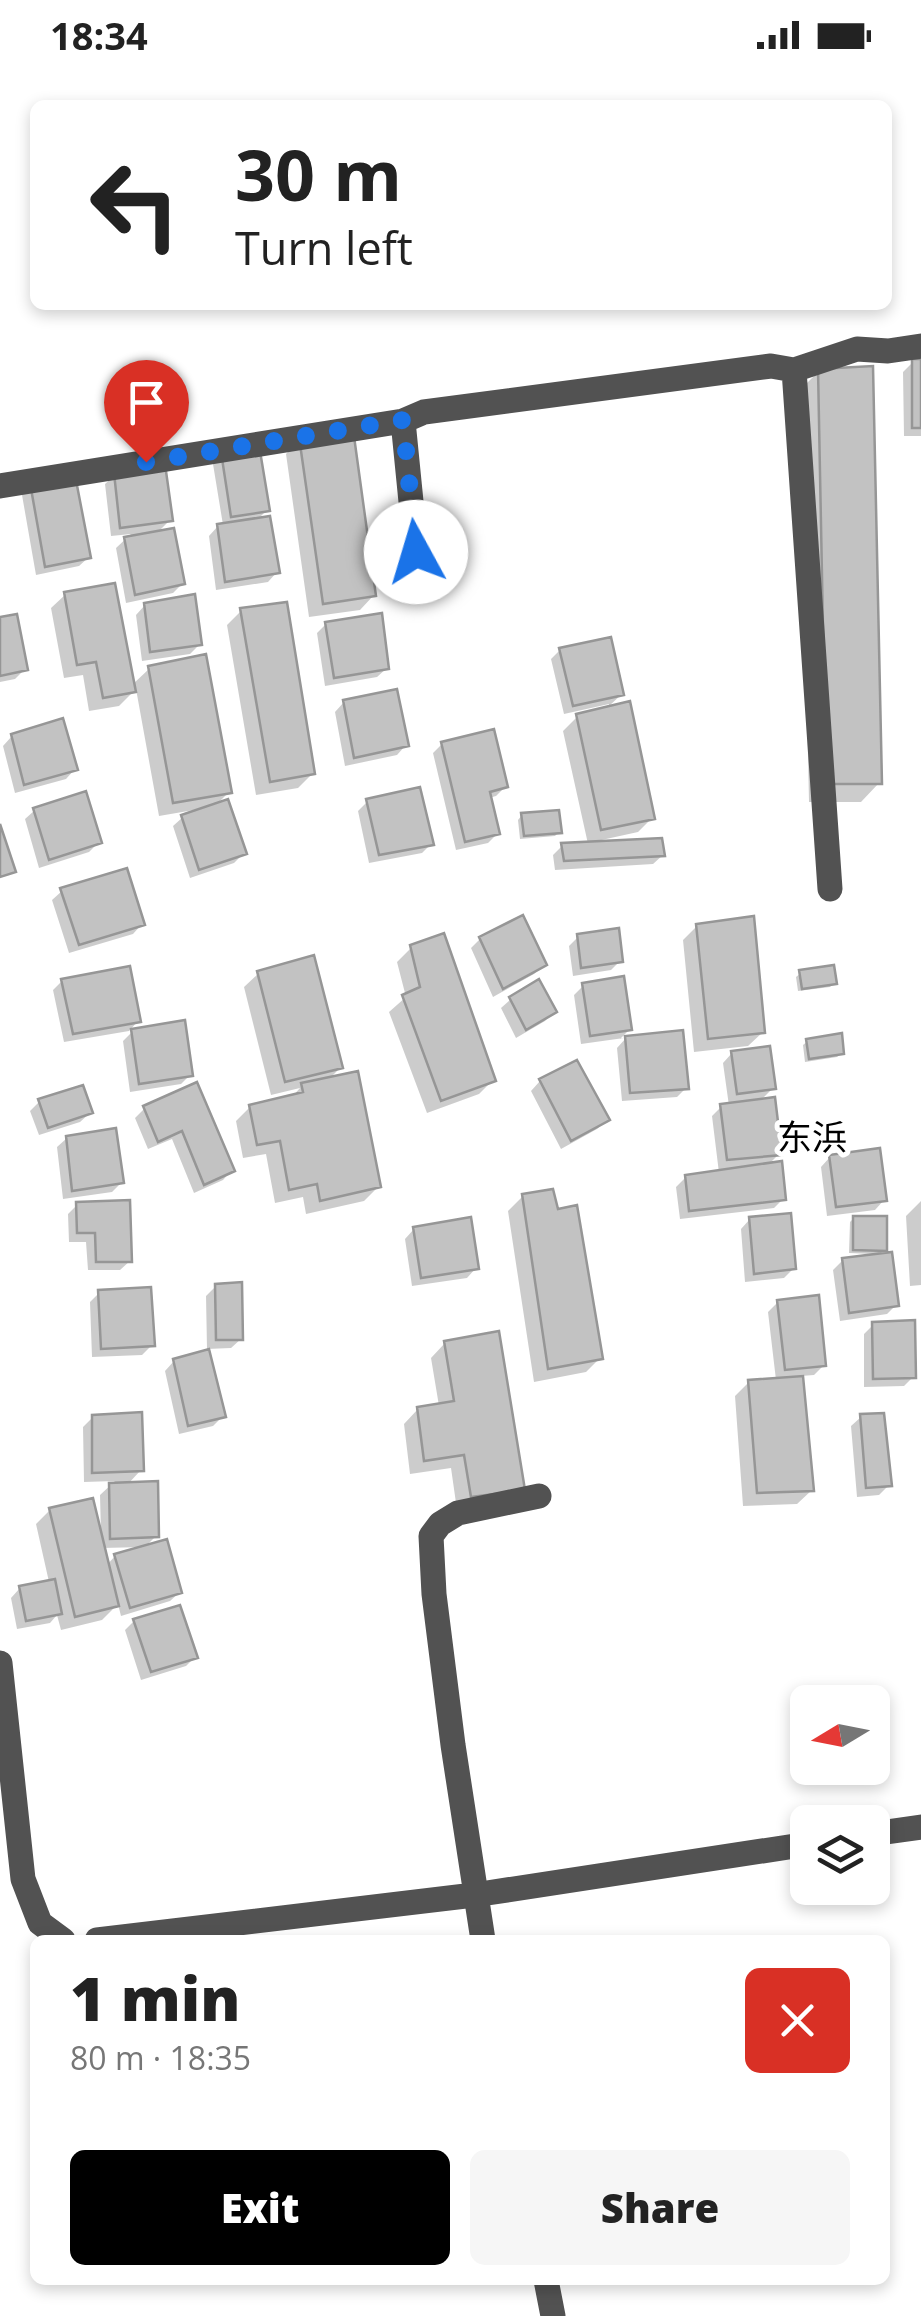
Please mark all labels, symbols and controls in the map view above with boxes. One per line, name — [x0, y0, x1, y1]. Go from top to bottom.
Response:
text: 18:34 — [50, 9, 148, 61]
text: 30 m — [235, 126, 402, 222]
icon: left — [70, 140, 200, 270]
text: Turn left — [235, 217, 413, 278]
pin — [104, 360, 189, 463]
icon: arrive — [119, 375, 174, 430]
position arrow — [364, 500, 468, 604]
district label: 东浜 — [777, 1113, 847, 1160]
north arrow — [790, 1685, 890, 1785]
map controls — [790, 1685, 890, 1905]
button: layers — [790, 1805, 890, 1905]
text: 1 min — [70, 1957, 240, 2039]
button: close — [745, 1968, 850, 2073]
text: 80 m · 18:35 — [70, 2036, 251, 2079]
button: Exit — [70, 2150, 450, 2265]
button: Share — [470, 2150, 850, 2265]

